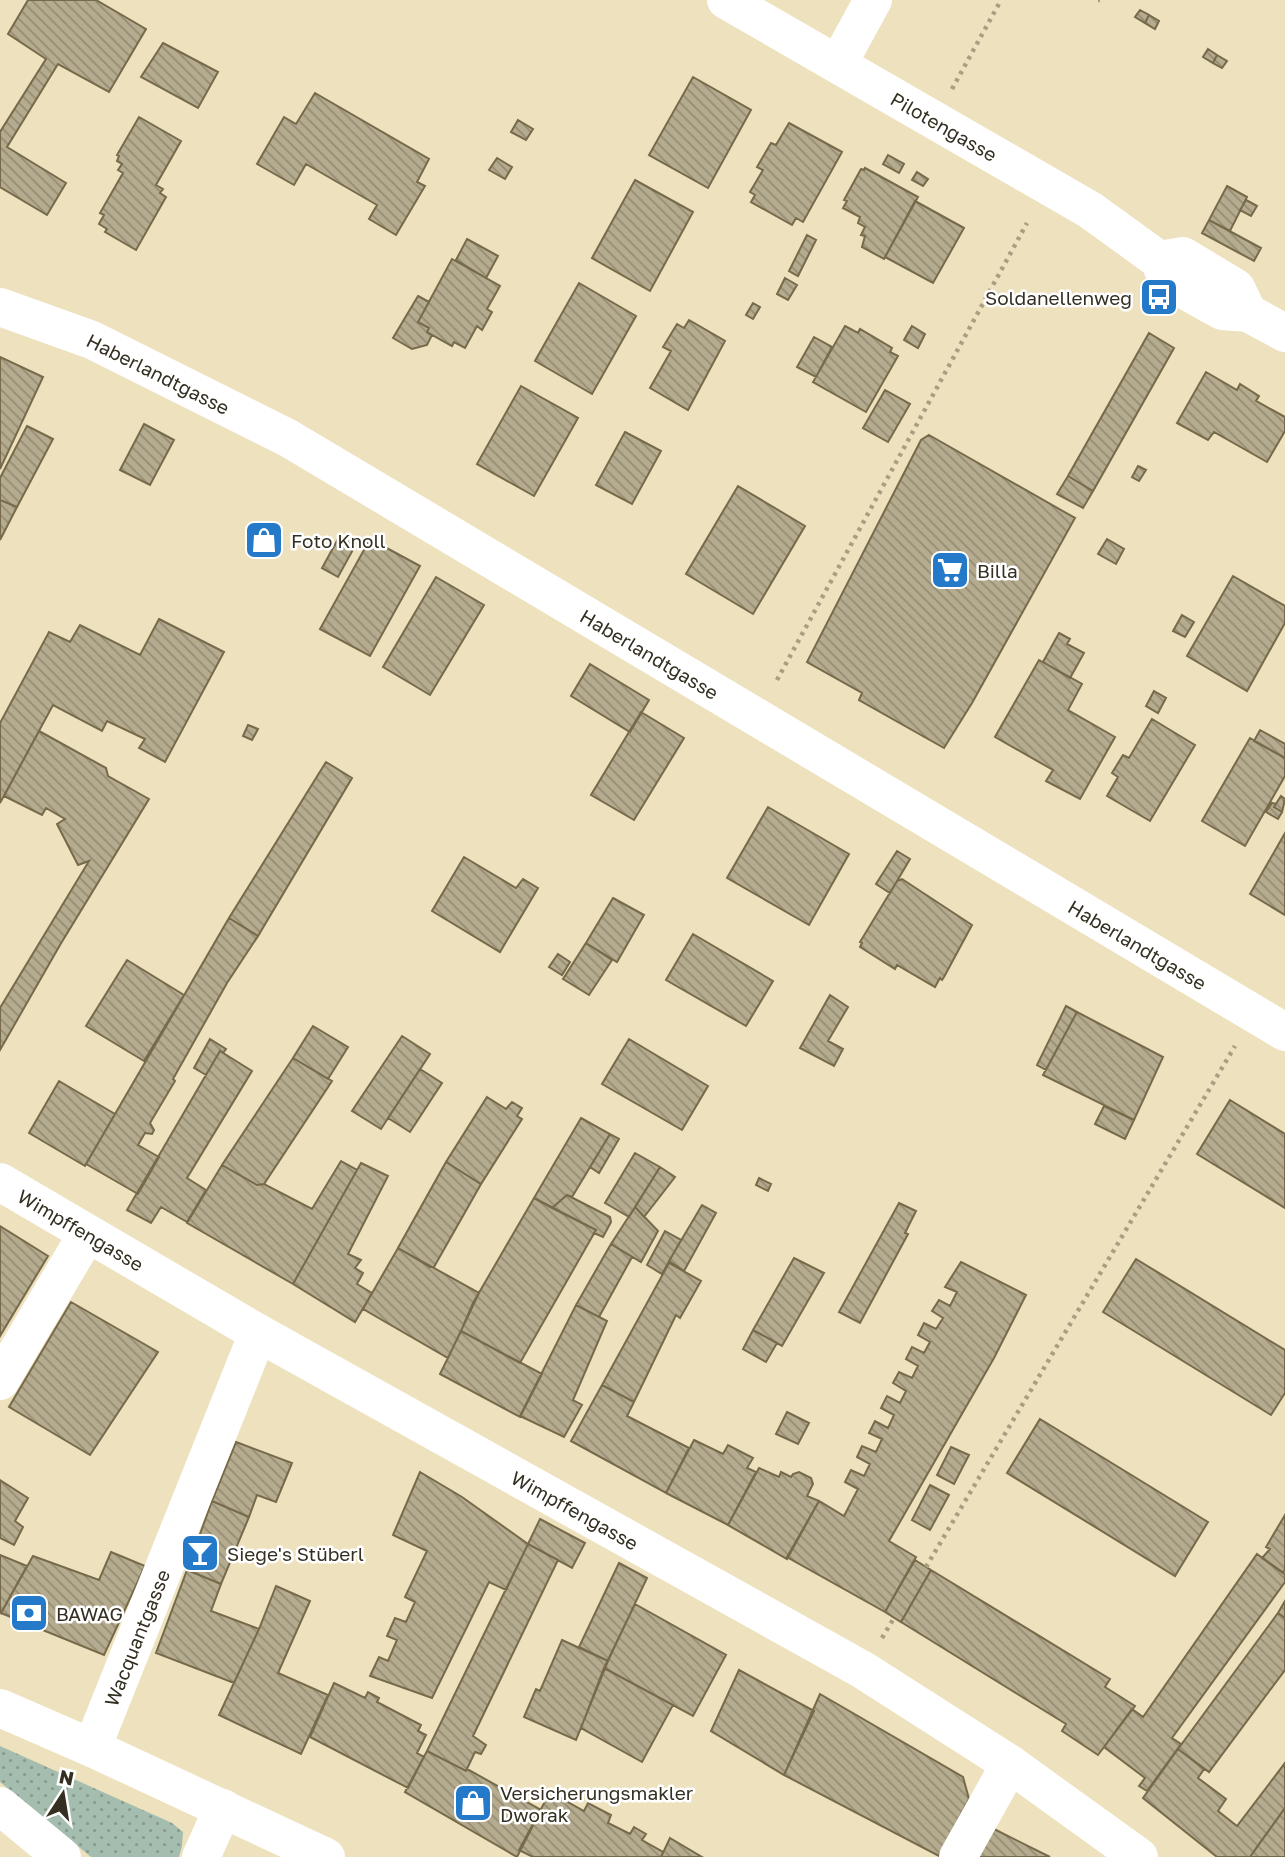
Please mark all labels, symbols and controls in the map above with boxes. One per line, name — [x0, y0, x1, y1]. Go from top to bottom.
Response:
street label: Pilotengasse — [887, 86, 1001, 166]
bus stop icon: Soldanellenweg — [1138, 276, 1180, 318]
place label: Soldanellenweg — [985, 286, 1132, 309]
street label: Haberlandtgasse — [83, 328, 234, 419]
shop icon: Foto Knoll — [243, 519, 285, 561]
place label: Foto Knoll — [291, 529, 386, 552]
supermarket icon: Billa — [929, 549, 971, 591]
place label: Billa — [977, 559, 1018, 582]
street label: Haberlandtgasse — [577, 604, 723, 704]
street label: Haberlandtgasse — [1065, 894, 1211, 994]
street label: Wimpffengasse — [14, 1184, 148, 1275]
street label: Wimpffengasse — [508, 1465, 643, 1554]
bar icon: Siege's Stüberl — [179, 1532, 221, 1574]
place label: Siege's Stüberl — [227, 1542, 364, 1565]
street label: Wacquantgasse — [99, 1566, 174, 1709]
bank icon: BAWAG — [8, 1592, 50, 1634]
place label: BAWAG — [56, 1602, 123, 1625]
north arrow — [28, 1759, 98, 1829]
text: N — [57, 1764, 76, 1790]
place label: Versicherungsmakler Dworak — [500, 1781, 694, 1826]
shop icon: Versicherungsmakler Dworak — [452, 1782, 494, 1824]

